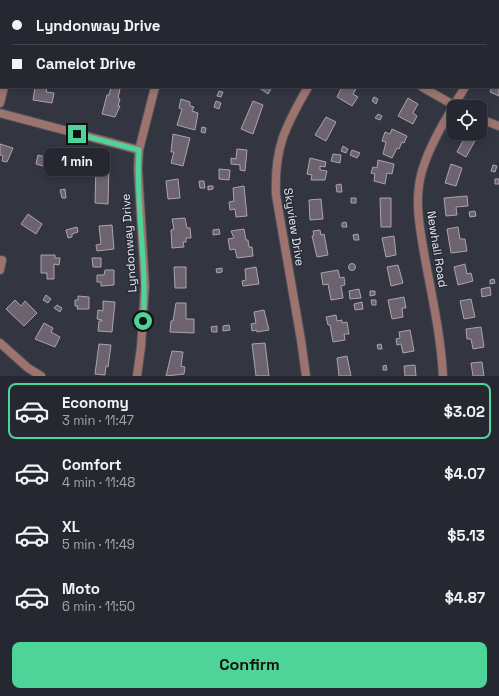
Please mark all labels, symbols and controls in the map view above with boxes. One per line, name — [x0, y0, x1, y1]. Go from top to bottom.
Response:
text: Lyndonway Drive — [36, 16, 160, 35]
text: Camelot Drive — [36, 54, 136, 73]
map controls — [447, 100, 487, 140]
button: locate — [447, 100, 487, 140]
route end — [68, 125, 86, 143]
callout: 1 min — [44, 148, 110, 176]
text: 1 min — [61, 153, 93, 170]
street label: Skyview Drive — [280, 187, 308, 267]
street label: Lyndonway Drive — [118, 193, 140, 293]
street label: Newhall Road — [423, 210, 451, 288]
route start — [134, 312, 152, 330]
icon: car — [14, 393, 50, 429]
text: Economy — [62, 393, 129, 412]
text: $3.02 — [444, 402, 485, 421]
text: 3 min · 11:47 — [62, 412, 134, 429]
icon: car — [14, 455, 50, 491]
text: Comfort — [62, 455, 122, 474]
text: $4.07 — [444, 464, 485, 483]
text: 4 min · 11:48 — [62, 474, 135, 491]
icon: car — [14, 517, 50, 553]
text: XL — [62, 517, 80, 536]
text: $5.13 — [447, 526, 485, 545]
text: 5 min · 11:49 — [62, 536, 135, 553]
icon: car — [14, 579, 50, 615]
text: Moto — [62, 579, 100, 598]
text: $4.87 — [445, 588, 485, 607]
text: 6 min · 11:50 — [62, 598, 135, 615]
button: Confirm — [12, 642, 487, 688]

